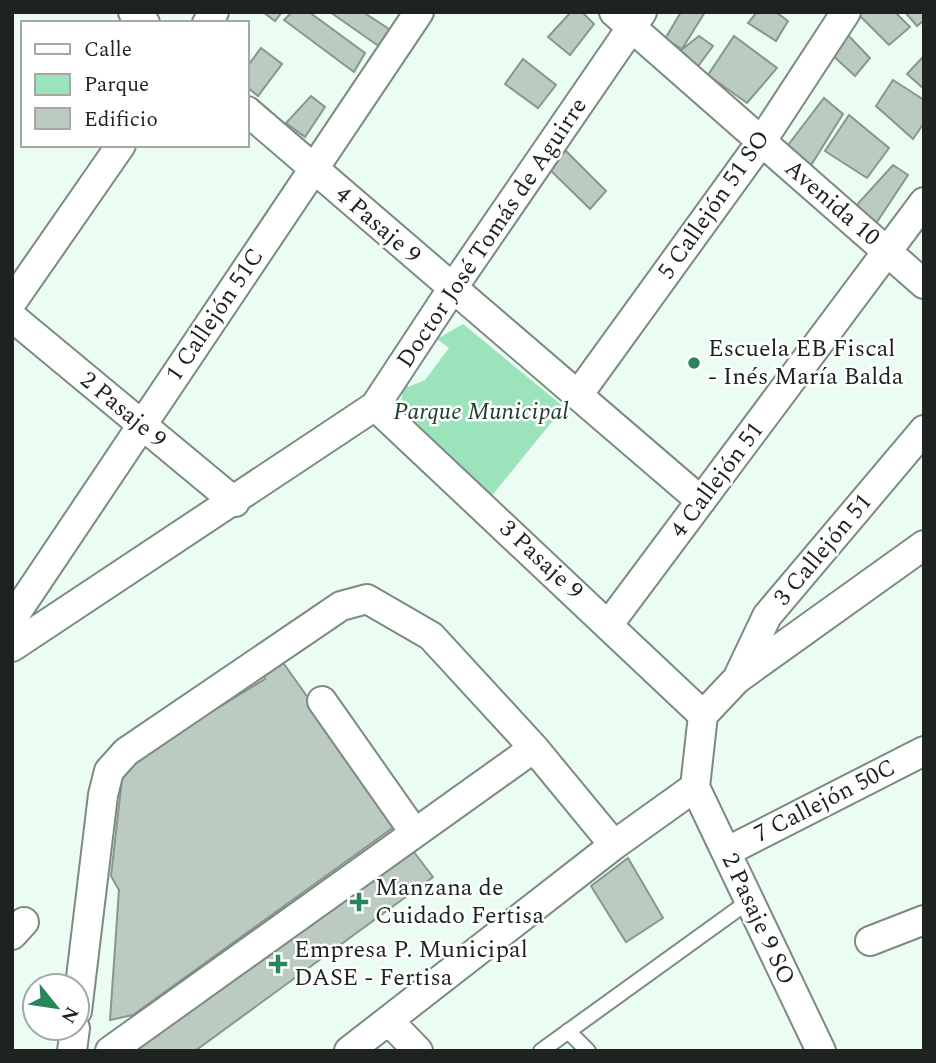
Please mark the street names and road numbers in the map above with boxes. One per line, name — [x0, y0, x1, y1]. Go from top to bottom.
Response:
street label: Doctor José Tomás de Aguirre — [388, 90, 596, 376]
street label: 5 Callejón 51 SO — [649, 123, 779, 287]
street label: Avenida 10 — [776, 151, 888, 255]
street label: 4 Pasaje 9 — [327, 177, 429, 273]
street label: 1 Callejón 51C — [157, 241, 273, 389]
street label: 2 Pasaje 9 — [72, 363, 174, 457]
street label: 4 Callejón 51 — [661, 414, 773, 546]
street label: 3 Callejón 51 — [765, 486, 881, 614]
street label: 3 Pasaje 9 — [491, 511, 591, 609]
street label: 7 Callejón 50C — [748, 750, 902, 852]
street label: 2 Pasaje 9 SO — [712, 847, 804, 991]

